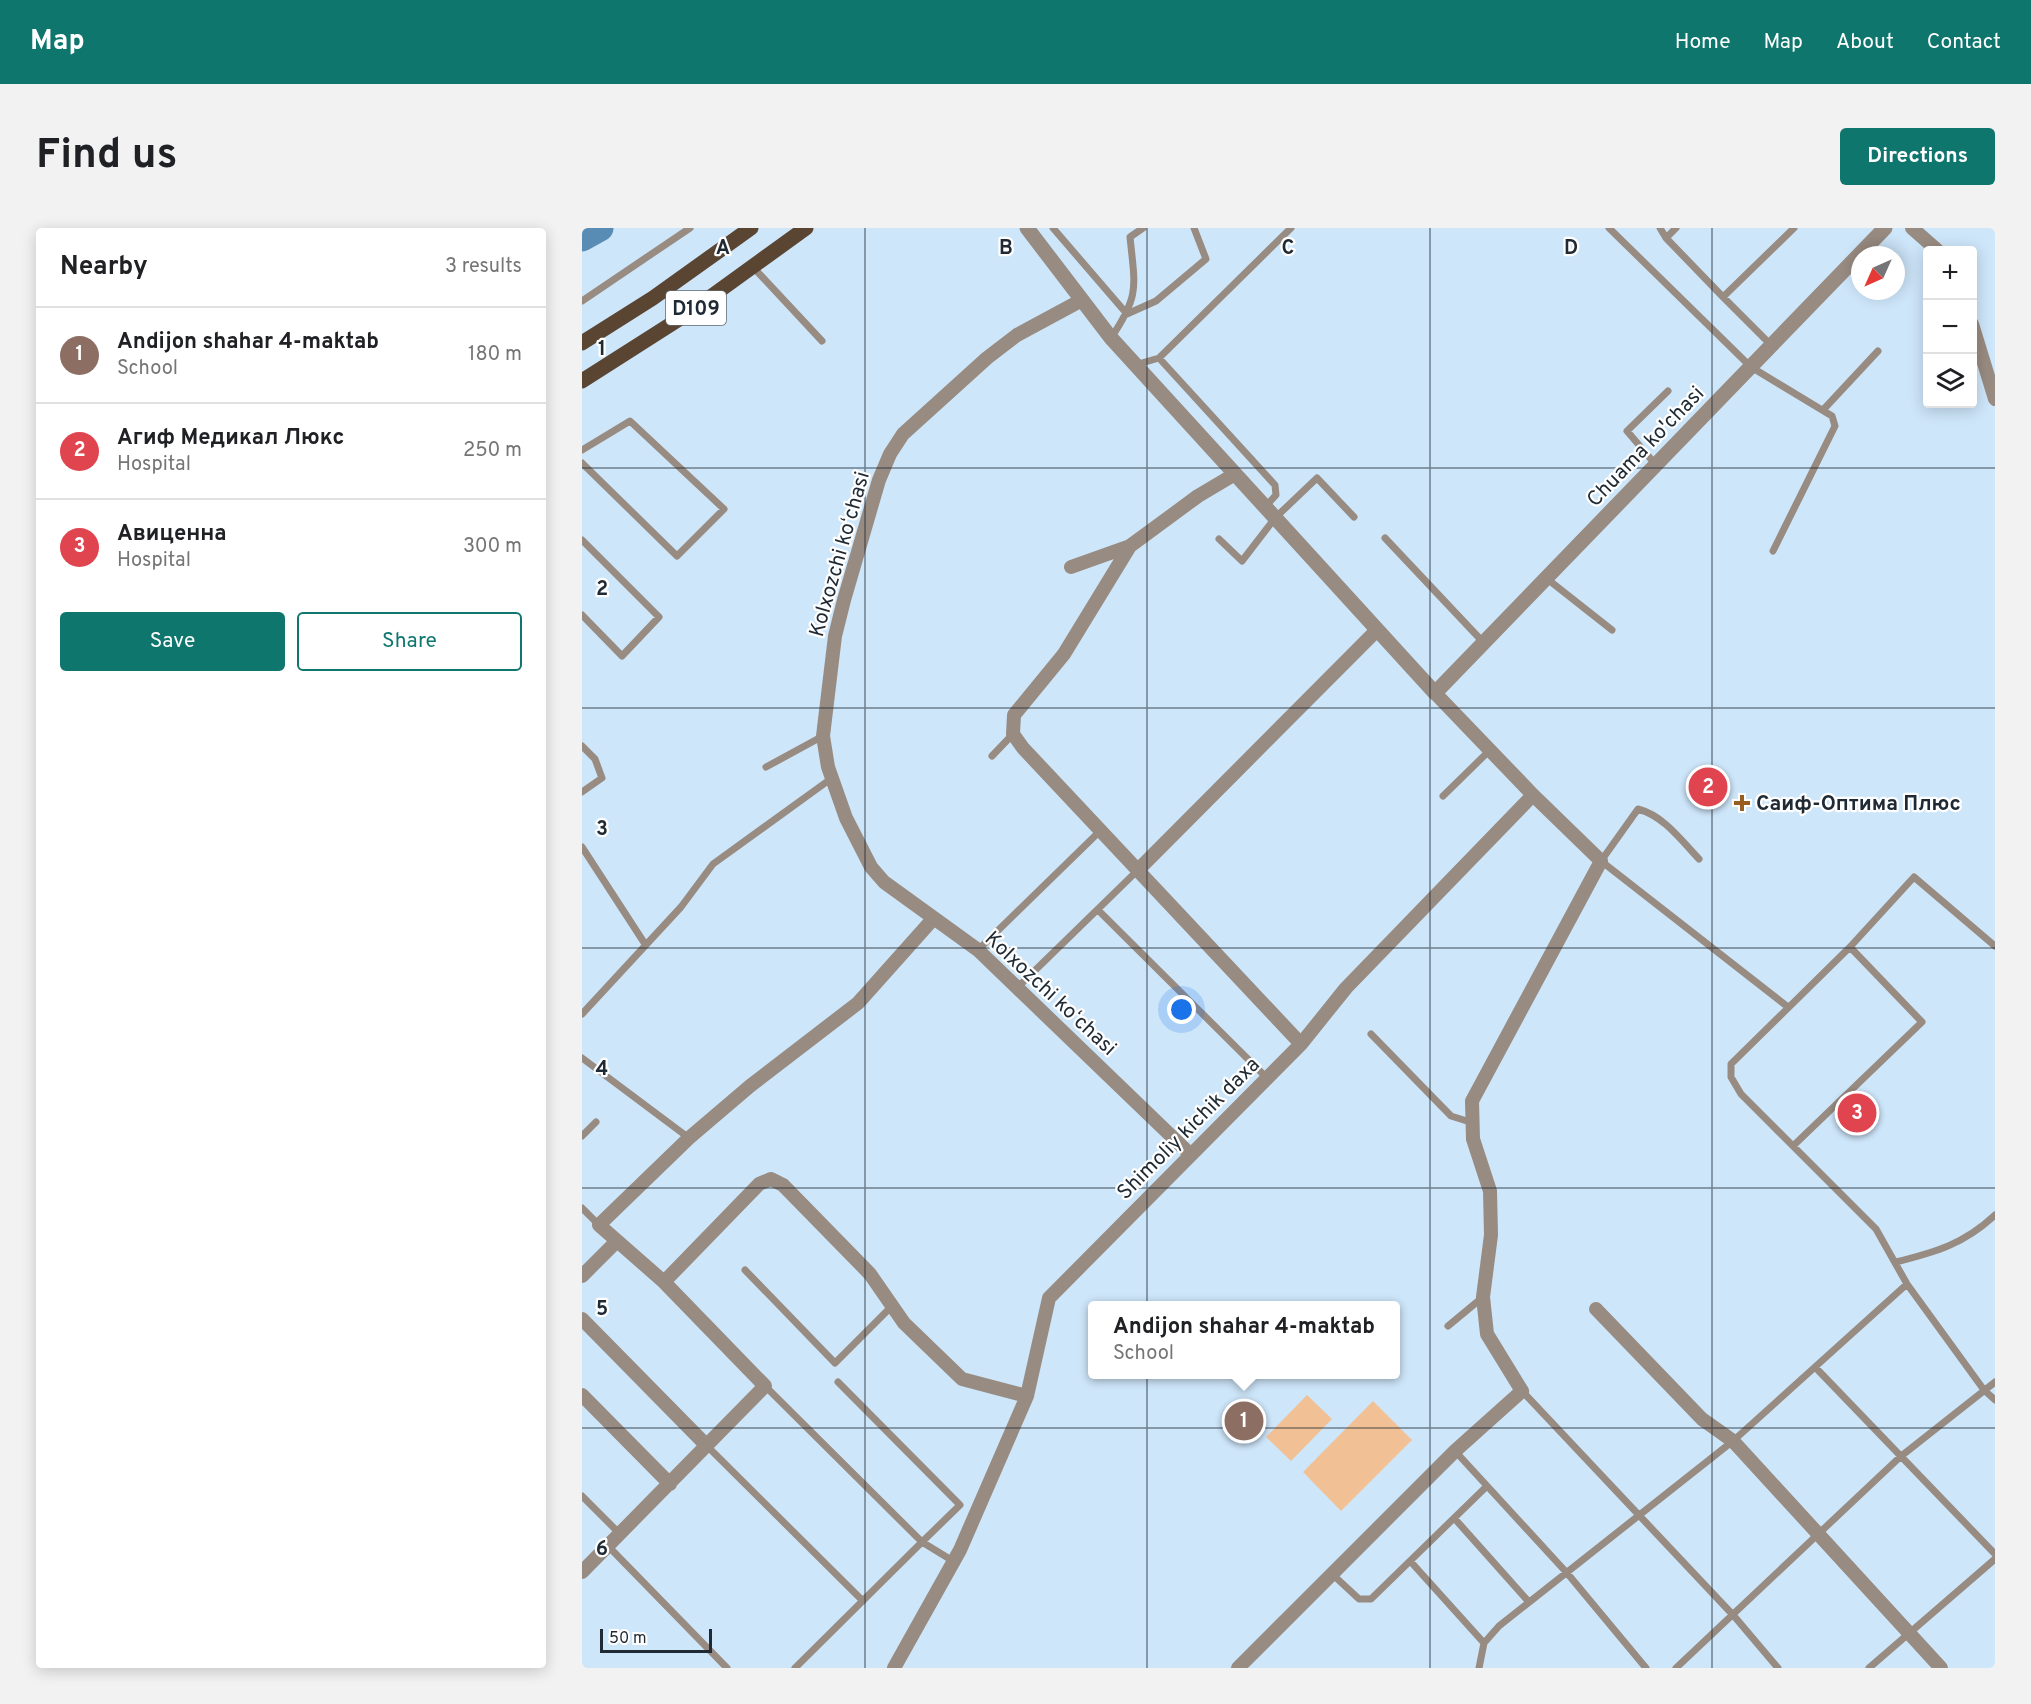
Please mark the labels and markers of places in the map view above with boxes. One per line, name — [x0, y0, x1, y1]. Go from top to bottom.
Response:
pin: 2 — [1688, 764, 1728, 810]
place label: Саиф-Оптима Плюс — [1756, 791, 1961, 818]
marker: Саиф-Оптима Плюс — [1733, 794, 1751, 812]
pin: 3 — [1838, 1090, 1876, 1136]
pin: 1 — [1224, 1398, 1264, 1444]

